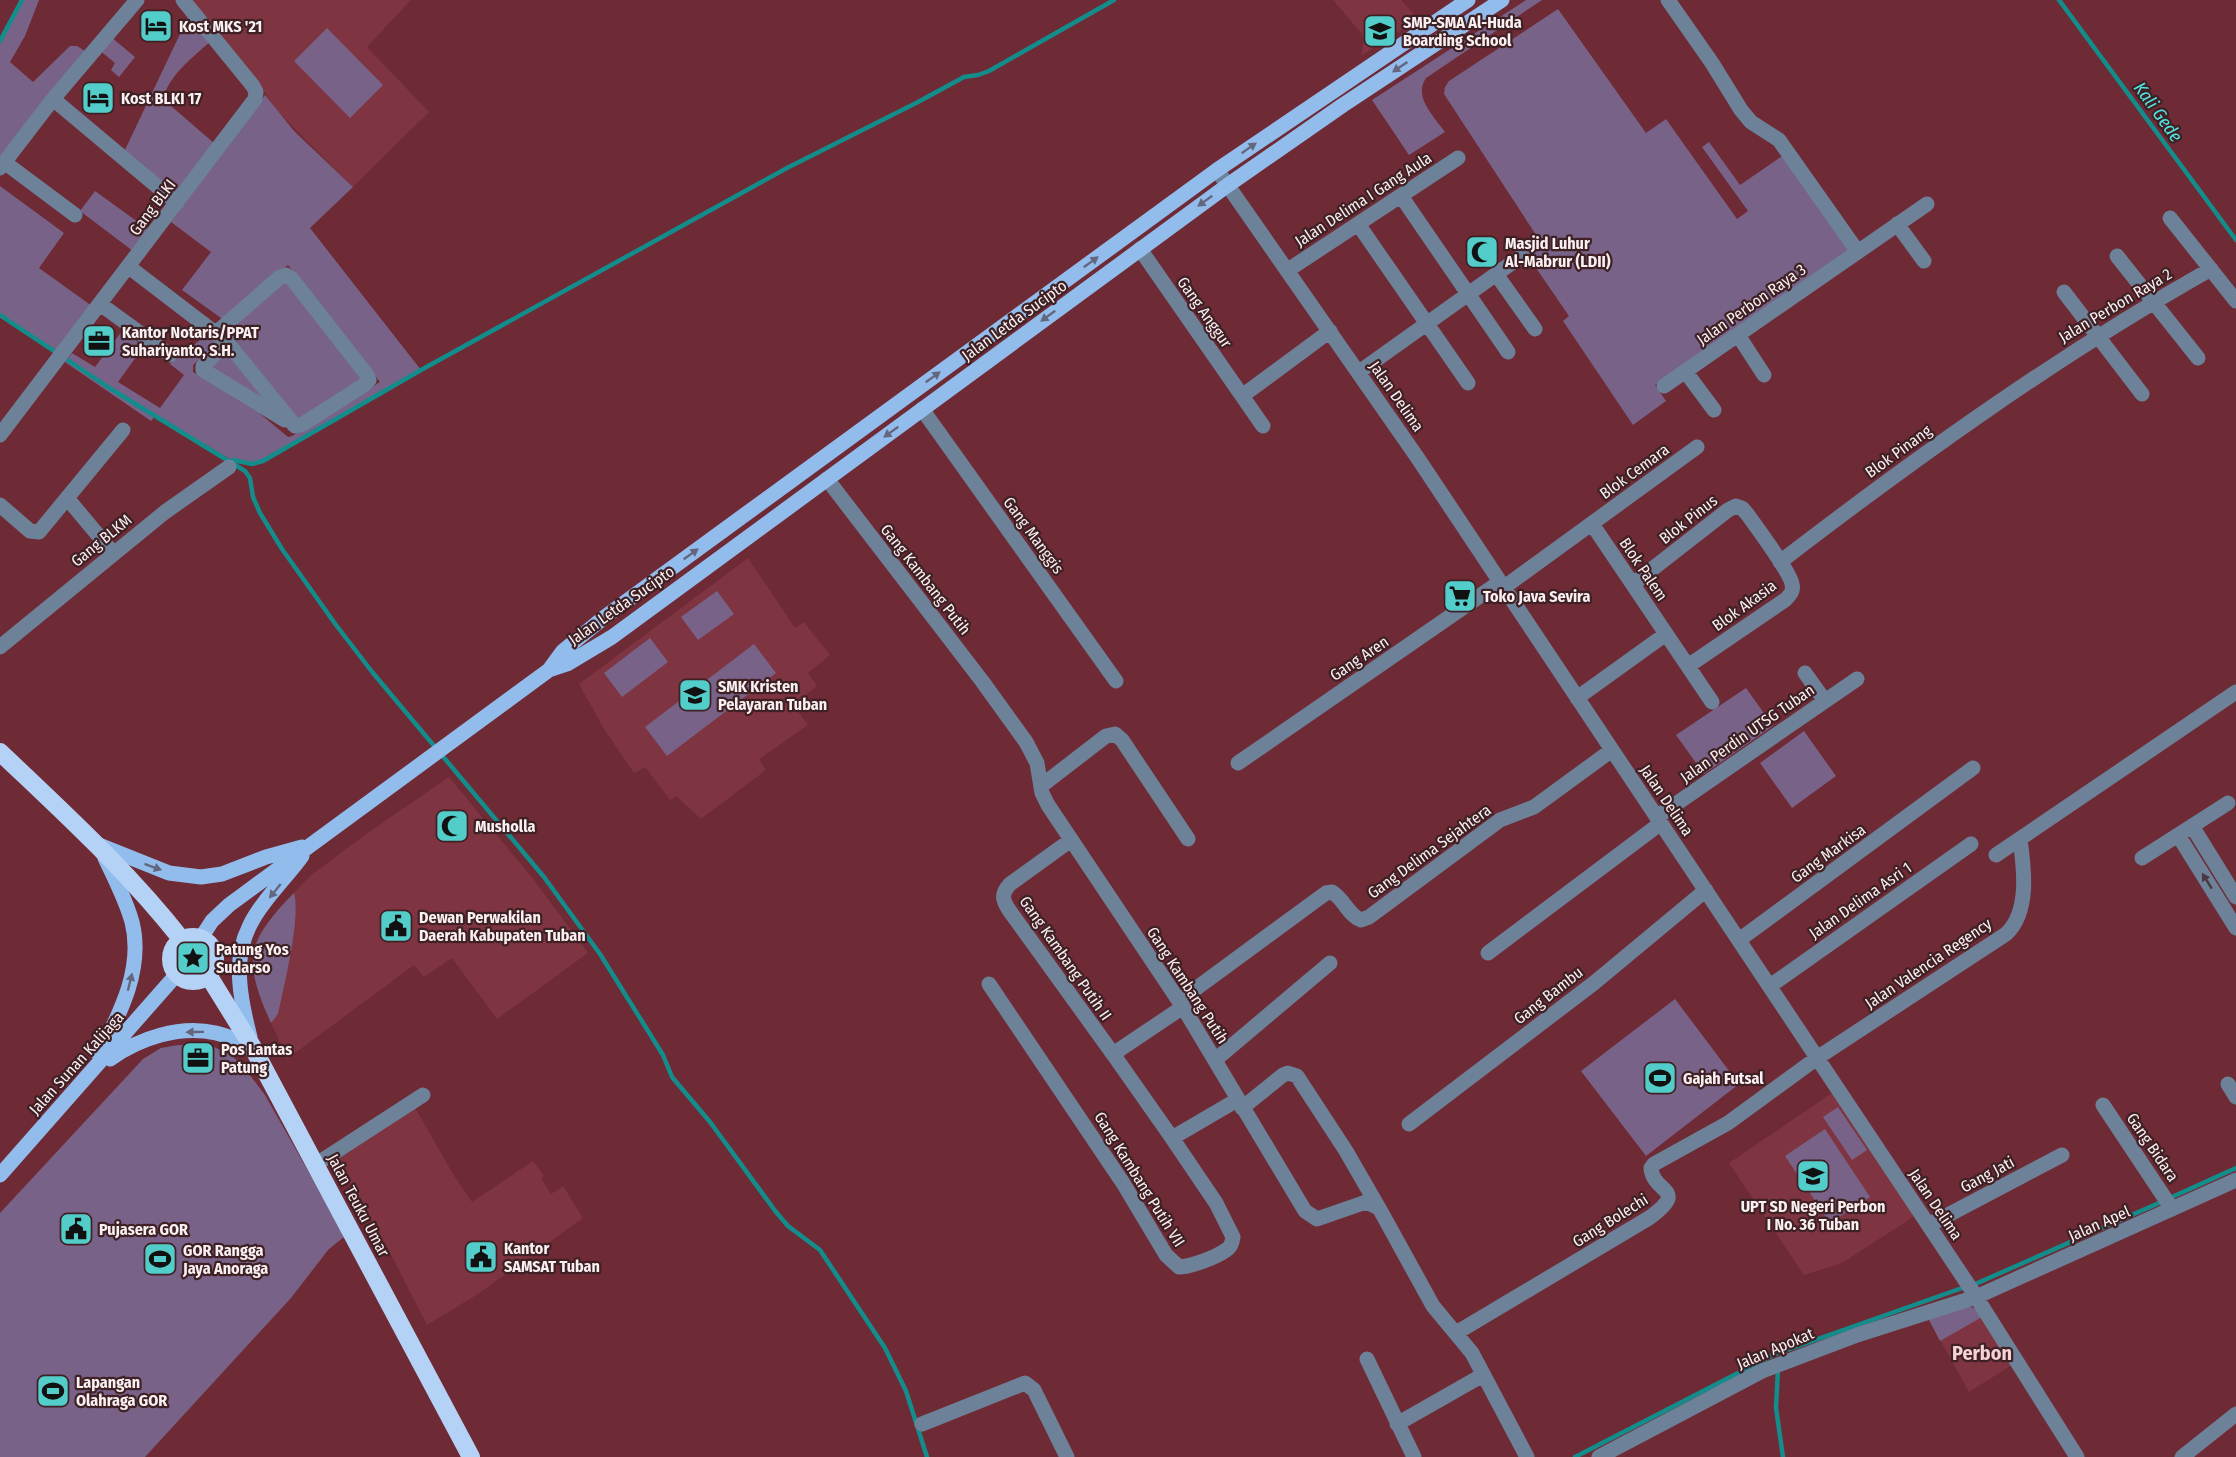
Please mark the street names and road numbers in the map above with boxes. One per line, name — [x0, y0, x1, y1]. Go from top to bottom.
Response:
street label: Jalan Delima I Gang Aula — [1291, 148, 1435, 251]
street label: Gang BLKI — [125, 176, 180, 239]
street label: Jalan Perbon Raya 3 — [1693, 260, 1809, 349]
street label: Jalan Perbon Raya 2 — [2055, 264, 2175, 347]
street label: Gang Anggur — [1173, 273, 1236, 352]
street label: Jalan Letda Sucipto — [958, 276, 1070, 365]
street label: Jalan Delima — [1365, 357, 1428, 435]
street label: Blok Pinang — [1861, 421, 1935, 482]
street label: Blok Cemara — [1596, 440, 1673, 503]
street label: Blok Pinus — [1655, 491, 1721, 548]
street label: Gang Manggis — [999, 493, 1068, 578]
street label: Gang BLKM — [67, 510, 135, 571]
street label: Gang Kambang Putih — [877, 520, 975, 638]
street label: Blok Palem — [1616, 534, 1672, 604]
street label: Jalan Letda Sucipto — [565, 562, 678, 649]
street label: Blok Akasia — [1709, 576, 1780, 635]
street label: Gang Aren — [1326, 632, 1392, 685]
street label: Jalan Perdin UTSG Tuban — [1677, 680, 1818, 787]
street label: Jalan Delima — [1636, 761, 1697, 840]
street label: Gang Delima Sejahtera — [1364, 800, 1495, 903]
street label: Gang Markisa — [1787, 820, 1869, 887]
street label: Jalan Delima Asri 1 — [1806, 858, 1915, 943]
street label: Gang Kambang Putih II — [1016, 892, 1116, 1024]
street label: Jalan Valencia Regency — [1861, 914, 1996, 1013]
street label: Gang Kambang Putih — [1143, 923, 1232, 1047]
street label: Gang Bambu — [1510, 963, 1587, 1028]
street label: Jalan Sunan Kalijaga — [25, 1008, 128, 1119]
street label: Gang Kambang Putih VII — [1090, 1108, 1189, 1250]
street label: Gang Bidara — [2123, 1109, 2183, 1185]
street label: Jalan Teuku Umar — [323, 1151, 394, 1260]
street label: Gang Jati — [1957, 1152, 2017, 1196]
street label: Jalan Delima — [1905, 1165, 1966, 1244]
street label: Gang Bolechi — [1569, 1190, 1651, 1251]
street label: Jalan Apel — [2066, 1202, 2133, 1245]
street label: Jalan Apokat — [1734, 1323, 1817, 1373]

